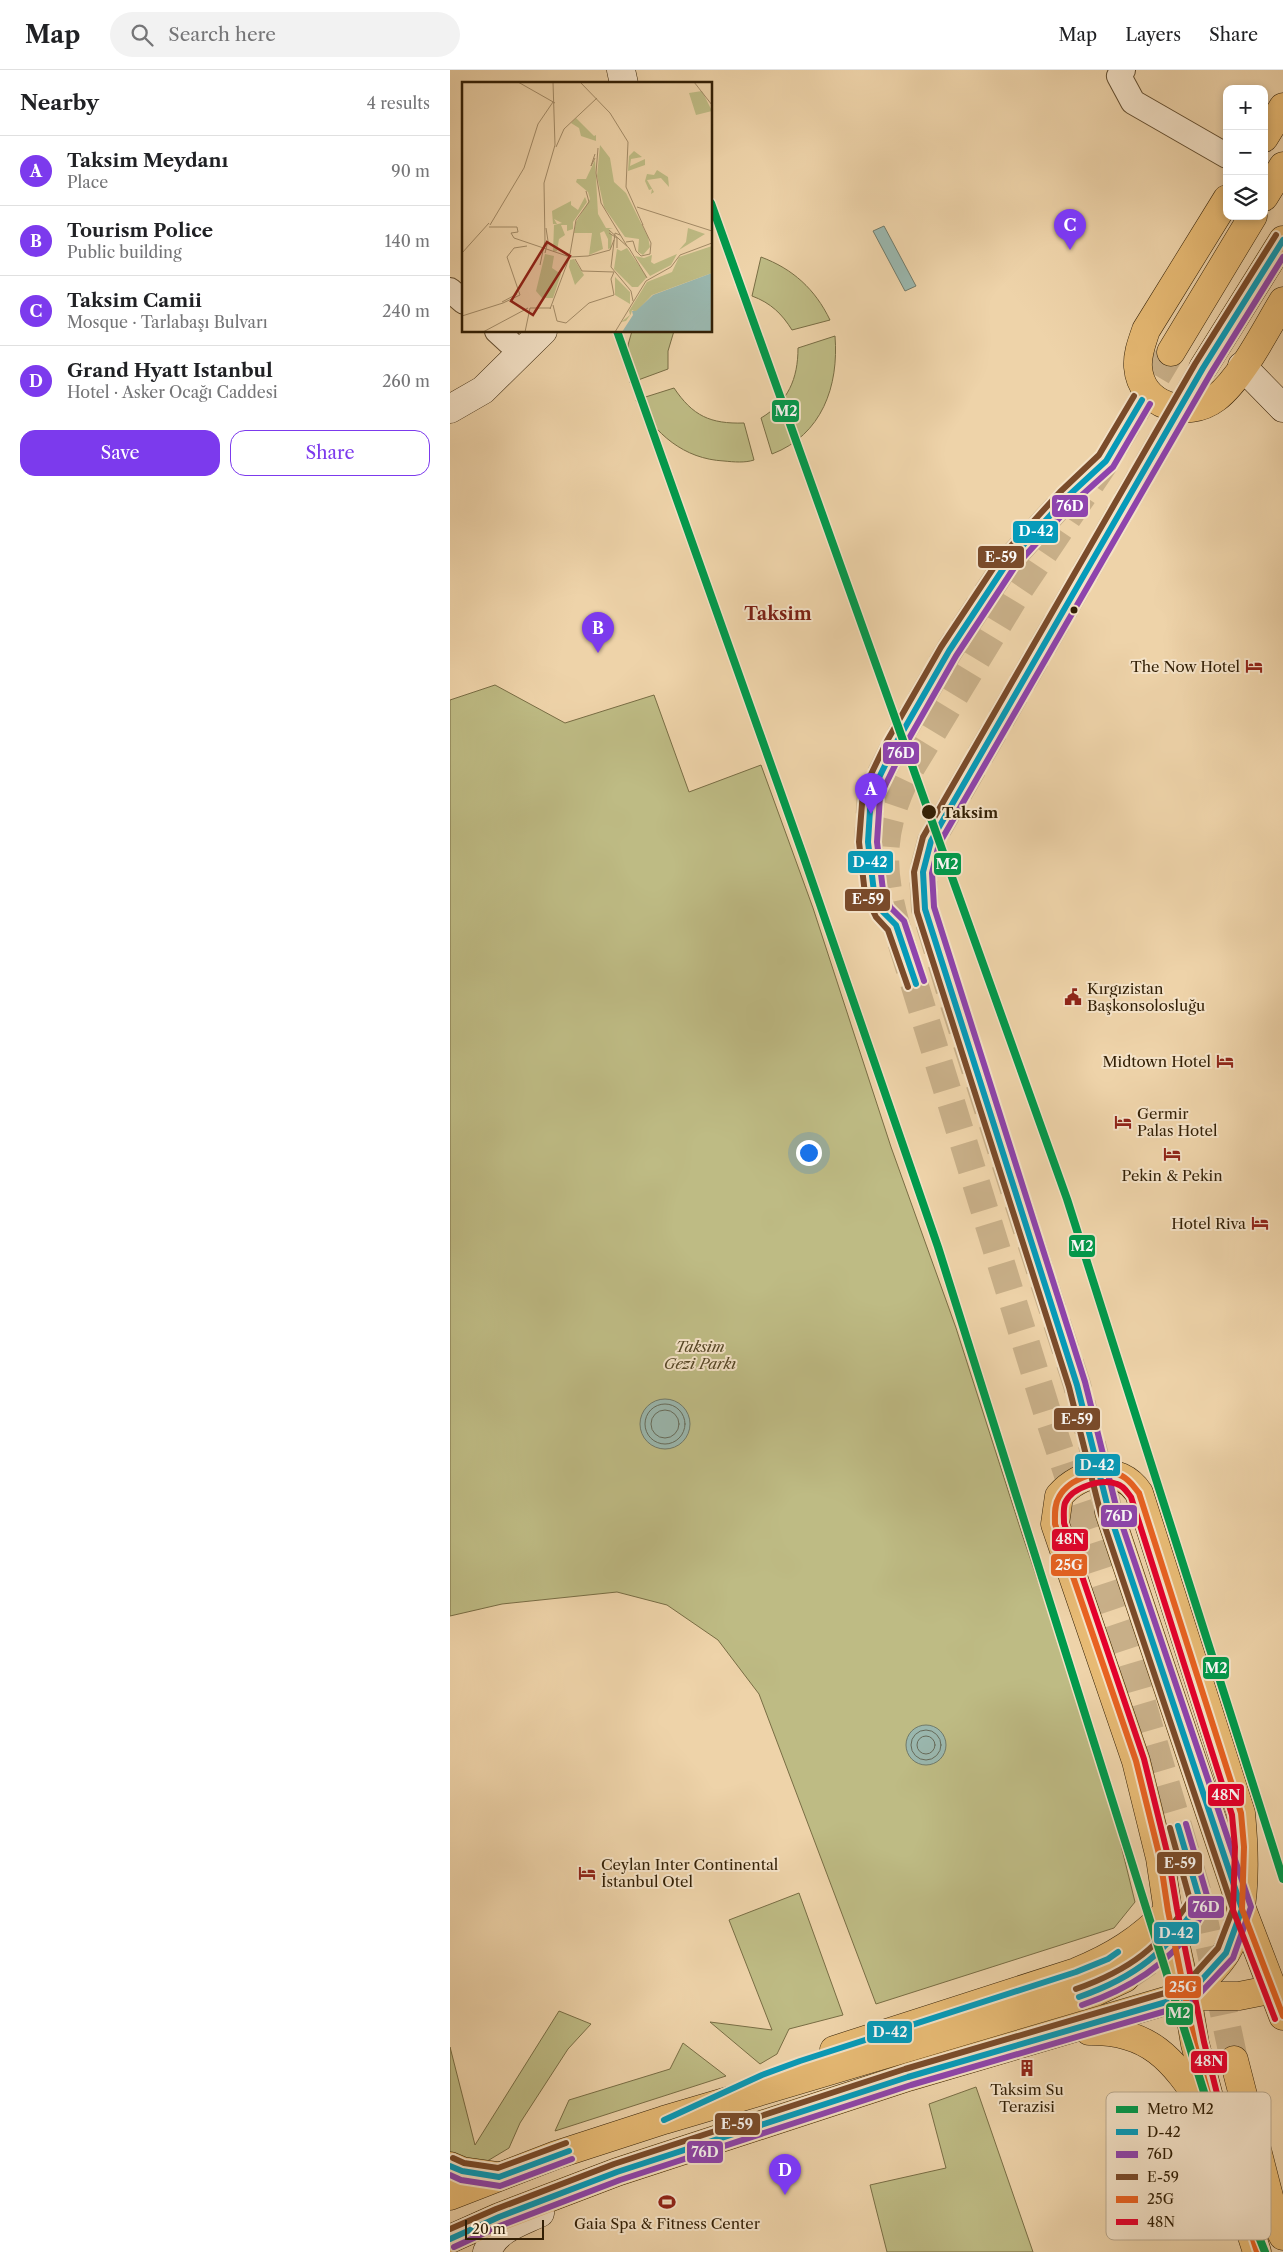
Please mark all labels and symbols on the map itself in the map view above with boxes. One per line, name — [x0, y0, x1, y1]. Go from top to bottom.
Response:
inset map — [462, 82, 712, 332]
pin: C — [1054, 209, 1086, 250]
line badge: M2 — [771, 399, 800, 423]
text: M2 — [774, 402, 798, 420]
line badge: 76D — [1051, 494, 1089, 518]
text: 76D — [1056, 497, 1084, 515]
line badge: D-42 — [1012, 520, 1059, 544]
text: D-42 — [1019, 522, 1053, 540]
line badge: E-59 — [977, 545, 1025, 569]
text: E-59 — [985, 548, 1017, 566]
district label: Taksim — [744, 603, 812, 625]
unlabelled marker — [1069, 605, 1079, 615]
pin: B — [582, 612, 614, 653]
hotel icon: The Now Hotel — [1244, 656, 1264, 676]
place label: The Now Hotel — [1130, 657, 1241, 676]
line badge: 76D — [882, 741, 920, 765]
text: 76D — [887, 744, 915, 762]
pin: A — [855, 773, 887, 814]
marker: Taksim — [920, 803, 938, 821]
place label: Taksim — [942, 803, 998, 822]
line badge: D-42 — [847, 850, 894, 874]
line badge: M2 — [933, 852, 962, 876]
text: D-42 — [853, 853, 887, 871]
text: M2 — [935, 855, 959, 873]
line badge: E-59 — [844, 888, 891, 912]
text: E-59 — [852, 890, 884, 908]
place label: Kırgızistan Başkonsolosluğu — [1087, 979, 1205, 1015]
public building icon: Kırgızistan Başkonsolosluğu — [1063, 987, 1083, 1007]
hotel icon: Midtown Hotel — [1215, 1051, 1235, 1071]
place label: Midtown Hotel — [1102, 1052, 1212, 1071]
place label: Germir Palas Hotel — [1137, 1104, 1218, 1140]
hotel icon: Germir Palas Hotel — [1113, 1112, 1133, 1132]
your location — [796, 1140, 822, 1166]
hotel icon: Pekin & Pekin — [1162, 1144, 1182, 1164]
place label: Pekin & Pekin — [1121, 1166, 1223, 1185]
hotel icon: Hotel Riva — [1250, 1213, 1270, 1233]
place label: Hotel Riva — [1171, 1214, 1246, 1233]
line badge: M2 — [1068, 1234, 1096, 1258]
text: M2 — [1070, 1237, 1094, 1255]
park label: Taksim Gezi Parkı — [664, 1337, 736, 1373]
line badge: E-59 — [1053, 1407, 1101, 1431]
text: E-59 — [1061, 1410, 1093, 1428]
line badge: D-42 — [1074, 1453, 1121, 1477]
text: D-42 — [1080, 1456, 1114, 1474]
line badge: 76D — [1100, 1504, 1138, 1528]
text: 76D — [1105, 1507, 1133, 1525]
line badge: 48N — [1051, 1528, 1089, 1552]
text: 48N — [1055, 1530, 1085, 1548]
line badge: 25G — [1050, 1553, 1088, 1577]
text: 25G — [1055, 1556, 1083, 1574]
line badge: M2 — [1202, 1656, 1230, 1680]
text: M2 — [1204, 1659, 1228, 1677]
line badge: 48N — [1207, 1783, 1245, 1807]
text: 48N — [1211, 1786, 1241, 1804]
line badge: E-59 — [1156, 1851, 1203, 1875]
text: E-59 — [1164, 1854, 1196, 1872]
place label: Ceylan Inter Continental İstanbul Otel — [601, 1855, 779, 1891]
hotel icon: Ceylan Inter Continental İstanbul Otel — [577, 1863, 597, 1883]
line badge: 76D — [1187, 1895, 1225, 1919]
text: 76D — [1192, 1898, 1220, 1916]
line badge: D-42 — [1153, 1921, 1200, 1945]
text: D-42 — [1159, 1924, 1193, 1942]
line badge: 25G — [1164, 1975, 1202, 1999]
text: 25G — [1169, 1978, 1197, 1996]
line badge: M2 — [1165, 2002, 1194, 2026]
text: M2 — [1167, 2004, 1191, 2022]
line badge: D-42 — [866, 2020, 913, 2044]
text: D-42 — [873, 2023, 907, 2041]
line badge: 48N — [1190, 2050, 1228, 2074]
text: 48N — [1194, 2052, 1224, 2070]
building icon: Taksim Su Terazisi — [1017, 2058, 1037, 2078]
place label: Taksim Su Terazisi — [990, 2080, 1064, 2116]
legend — [1106, 2092, 1271, 2240]
text: Metro M2 — [1147, 2100, 1214, 2118]
line badge: E-59 — [714, 2112, 761, 2136]
text: E-59 — [721, 2115, 753, 2133]
text: D-42 — [1147, 2123, 1181, 2141]
line badge: 76D — [686, 2140, 724, 2164]
text: 76D — [691, 2143, 719, 2161]
text: 76D — [1147, 2145, 1173, 2163]
pin: D — [769, 2154, 801, 2195]
text: E-59 — [1147, 2168, 1179, 2186]
text: 25G — [1147, 2190, 1174, 2208]
sports icon: Gaia Spa & Fitness Center — [657, 2192, 677, 2212]
text: 48N — [1147, 2213, 1175, 2231]
place label: Gaia Spa & Fitness Center — [574, 2214, 761, 2233]
scale bar — [465, 2217, 544, 2240]

